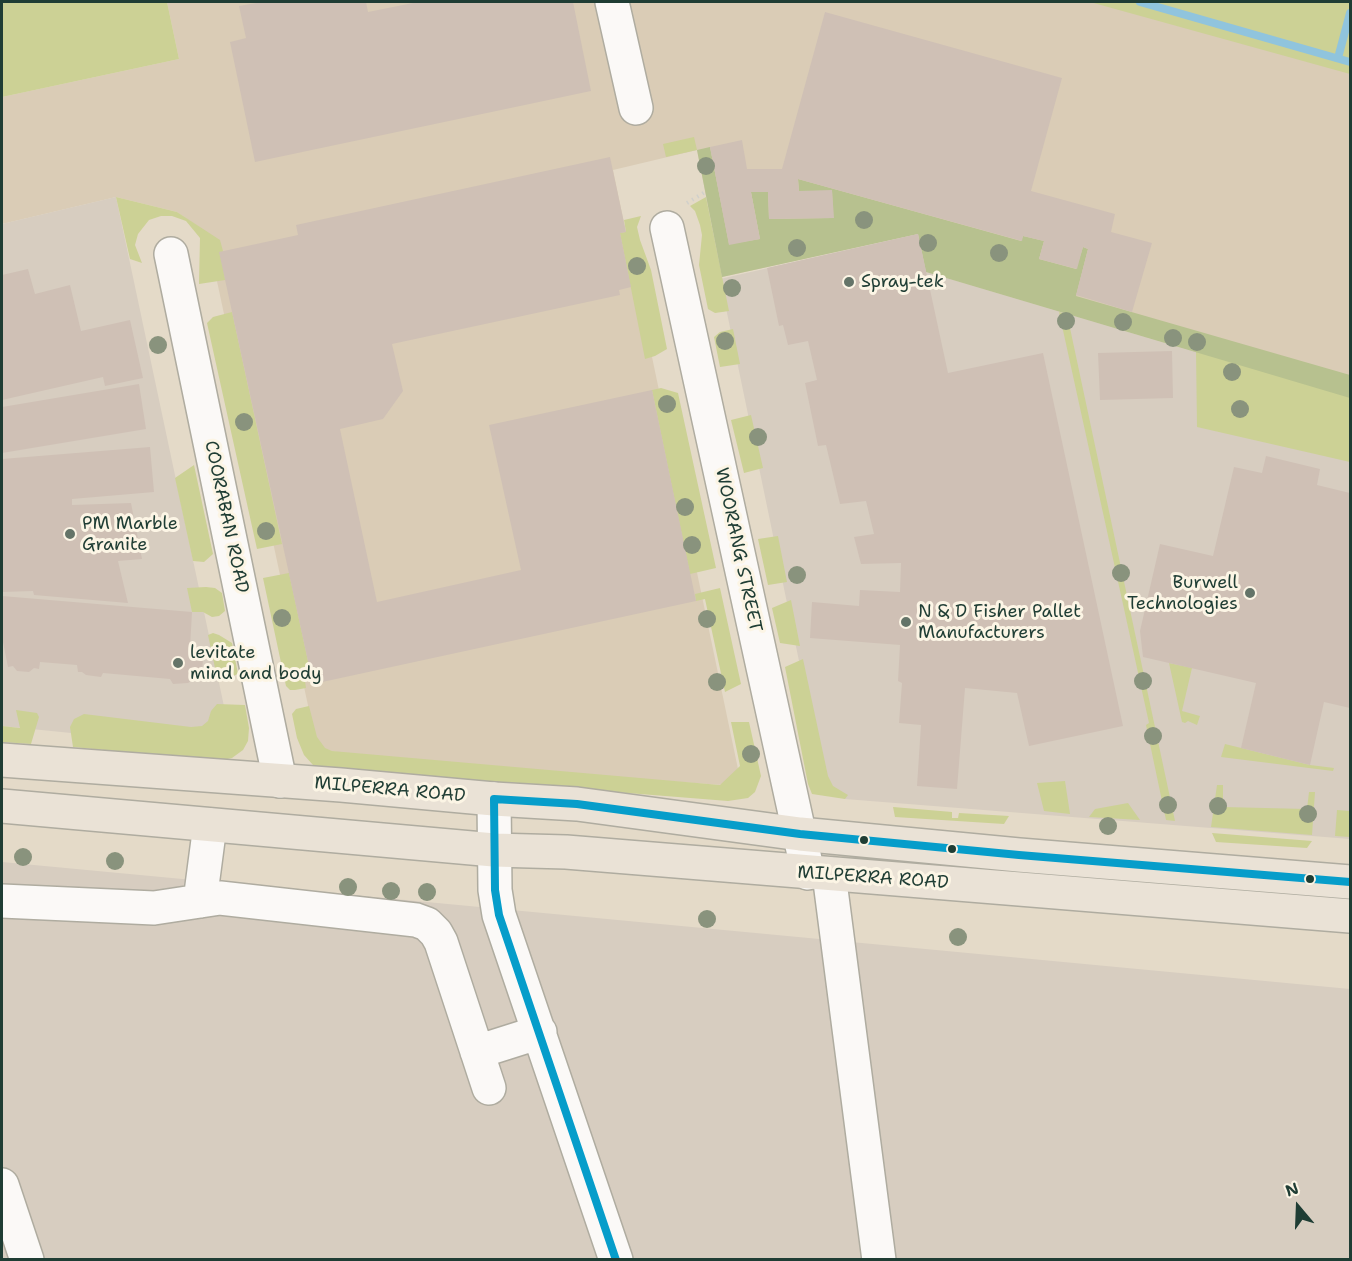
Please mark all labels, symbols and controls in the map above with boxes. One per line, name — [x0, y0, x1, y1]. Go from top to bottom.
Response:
place label: Spray-tek — [861, 271, 944, 293]
marker: Spray-tek — [842, 275, 856, 289]
street label: COORABAN ROAD — [199, 439, 253, 595]
street label: WOORANG STREET — [710, 466, 766, 634]
place label: PM Marble Granite — [82, 513, 178, 556]
marker: PM Marble Granite — [63, 527, 77, 541]
place label: Burwell Technologies — [1127, 572, 1238, 614]
marker: Burwell Technologies — [1243, 586, 1257, 600]
place label: N & D Fisher Pallet Manufacturers — [918, 601, 1081, 644]
marker: N & D Fisher Pallet Manufacturers — [899, 615, 913, 629]
place label: levitate mind and body — [190, 642, 322, 684]
marker: levitate mind and body — [171, 656, 185, 670]
street label: MILPERRA ROAD — [313, 773, 467, 807]
unlabelled marker — [858, 834, 870, 846]
unlabelled marker — [946, 843, 958, 855]
street label: MILPERRA ROAD — [797, 862, 949, 894]
unlabelled marker — [1304, 873, 1316, 885]
north arrow — [1268, 1177, 1328, 1237]
text: N — [1283, 1178, 1301, 1202]

